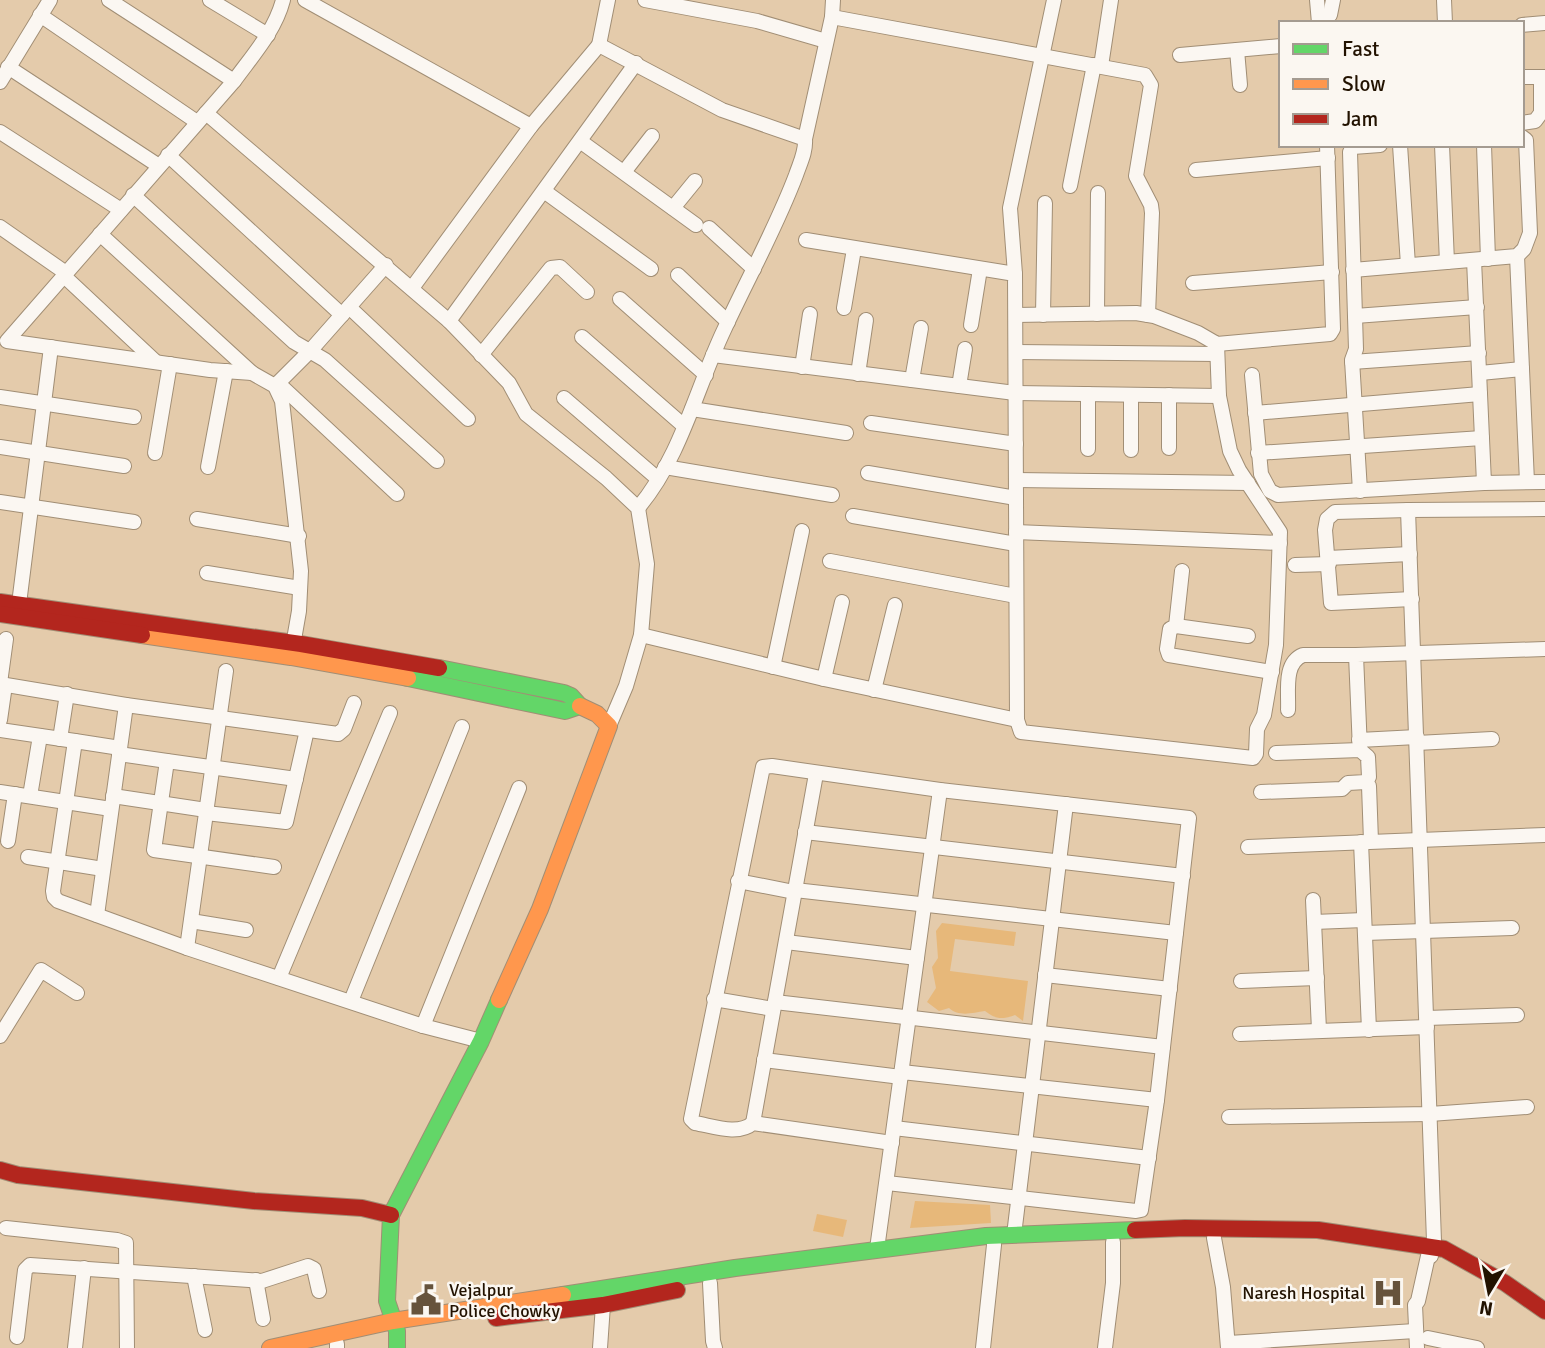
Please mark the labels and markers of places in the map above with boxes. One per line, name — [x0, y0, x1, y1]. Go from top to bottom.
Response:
hospital icon: Naresh Hospital — [1371, 1276, 1405, 1310]
place label: Vejalpur Police Chowky — [449, 1279, 560, 1322]
place label: Naresh Hospital — [1242, 1282, 1365, 1304]
public building icon: Vejalpur Police Chowky — [409, 1283, 443, 1317]

